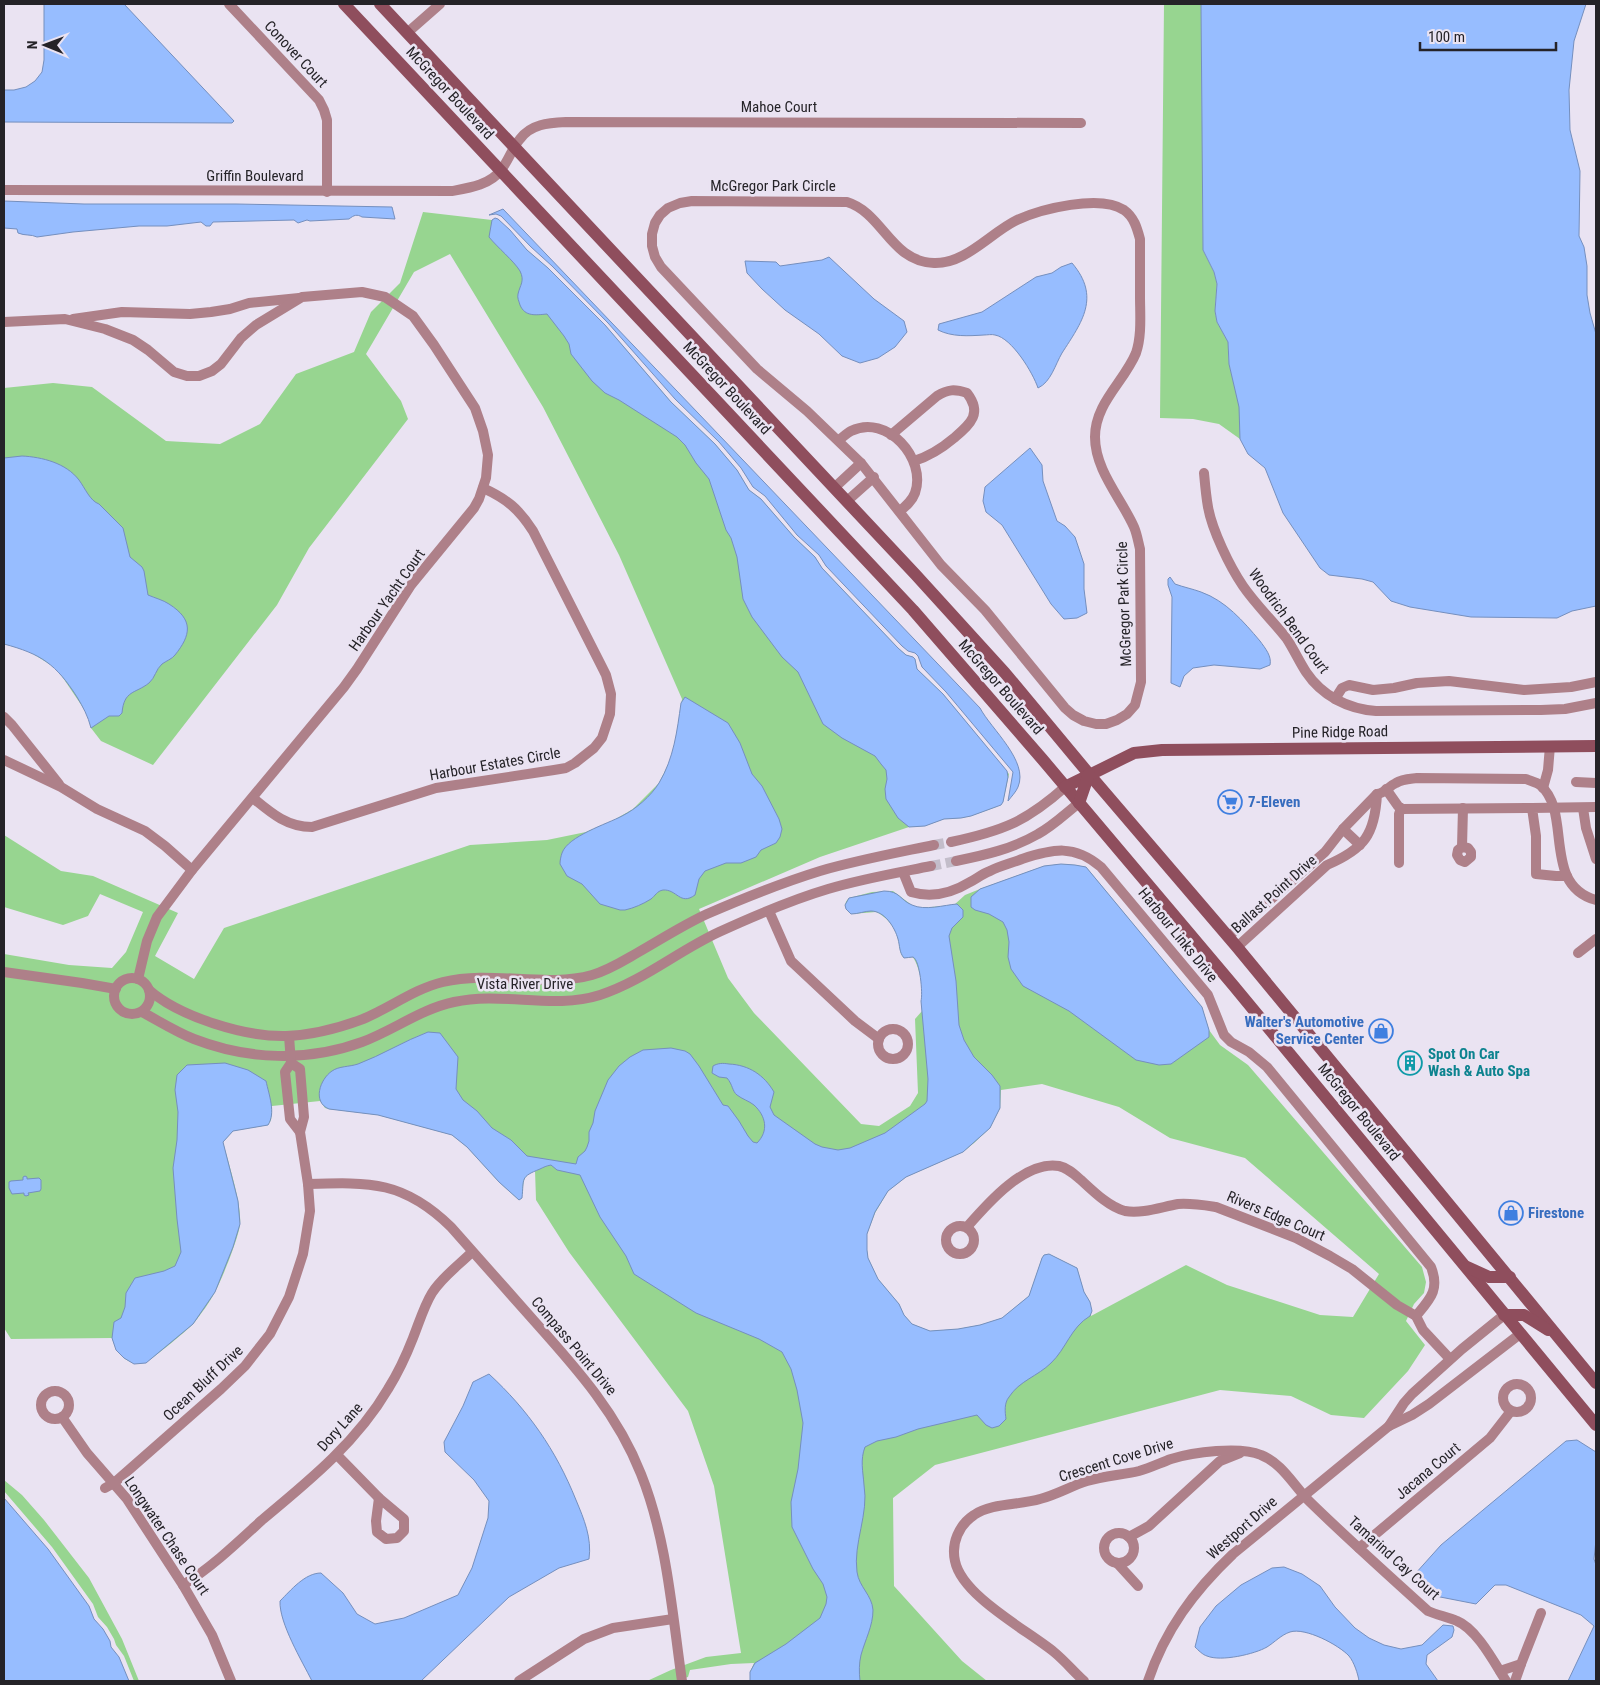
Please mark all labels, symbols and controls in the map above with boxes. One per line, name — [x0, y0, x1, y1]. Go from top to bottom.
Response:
street label: Conover Court — [261, 17, 331, 91]
north arrow — [20, 20, 70, 70]
scale bar — [1420, 20, 1556, 52]
text: 100 m — [1428, 28, 1465, 46]
text: N — [24, 40, 40, 49]
street label: McGregor Boulevard — [402, 43, 498, 143]
street label: Mahoe Court — [741, 98, 817, 116]
street label: Griffin Boulevard — [206, 167, 304, 185]
street label: McGregor Park Circle — [710, 177, 836, 195]
street label: McGregor Boulevard — [679, 338, 775, 438]
street label: McGregor Park Circle — [1113, 541, 1135, 667]
street label: Harbour Yacht Court — [345, 545, 429, 655]
street label: Woodrich Bend Court — [1245, 565, 1333, 677]
street label: McGregor Boulevard — [955, 636, 1047, 738]
street label: Pine Ridge Road — [1292, 722, 1388, 742]
street label: Harbour Estates Circle — [428, 744, 562, 784]
supermarket icon: 7-Eleven — [1217, 789, 1243, 815]
place label: 7-Eleven — [1248, 793, 1300, 811]
street label: Ballast Point Drive — [1228, 851, 1320, 937]
street label: Harbour Links Drive — [1134, 884, 1222, 986]
street label: Vista River Drive — [477, 975, 573, 993]
place label: Walter's Automotive Service Center — [1244, 1013, 1364, 1048]
shop icon: Walter's Automotive Service Center — [1368, 1018, 1394, 1044]
place label: Spot On Car Wash & Auto Spa — [1428, 1045, 1530, 1080]
building icon: Spot On Car Wash & Auto Spa — [1397, 1050, 1423, 1076]
street label: McGregor Boulevard — [1314, 1060, 1404, 1164]
street label: Rivers Edge Court — [1224, 1187, 1328, 1245]
shop icon: Firestone — [1498, 1200, 1524, 1226]
place label: Firestone — [1528, 1204, 1584, 1222]
street label: Compass Point Drive — [527, 1293, 621, 1399]
street label: Ocean Bluff Drive — [159, 1341, 247, 1425]
street label: Dory Lane — [314, 1399, 366, 1455]
street label: Crescent Cove Drive — [1057, 1434, 1175, 1486]
street label: Jacana Court — [1392, 1439, 1464, 1503]
street label: Longwater Chase Court — [121, 1473, 213, 1599]
street label: Westport Drive — [1203, 1493, 1281, 1563]
street label: Tamarind Cay Court — [1345, 1512, 1443, 1604]

